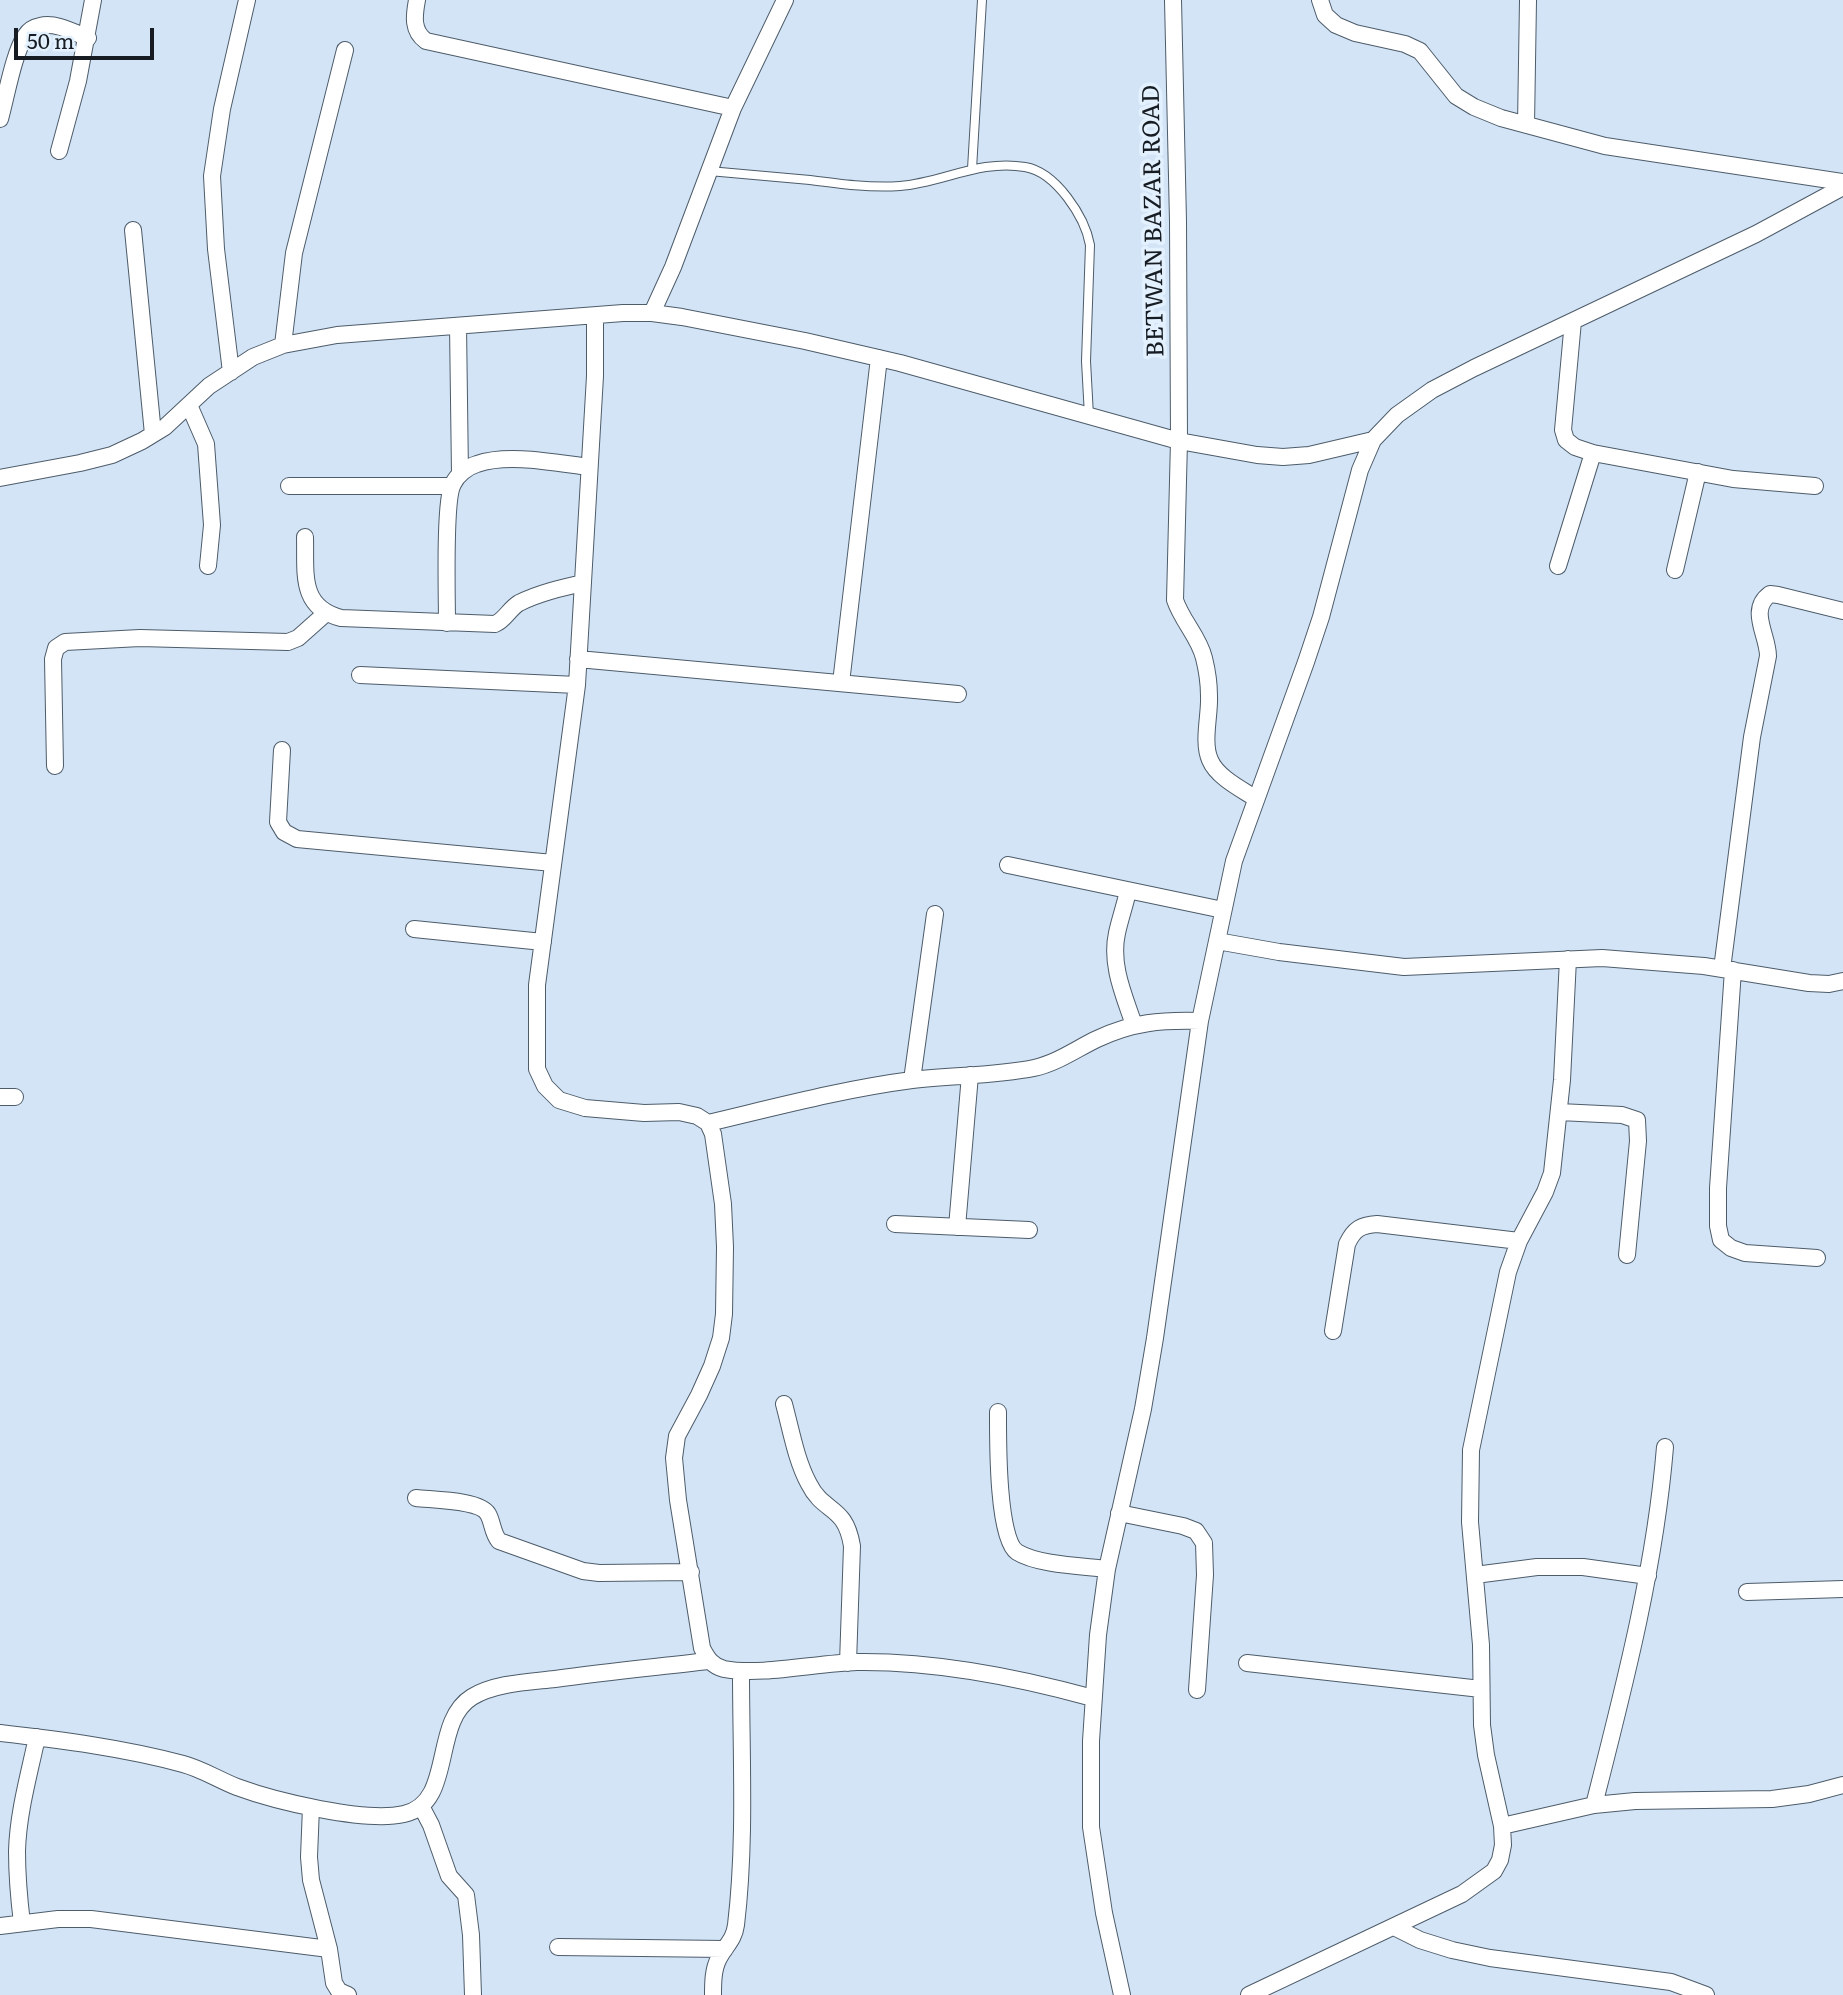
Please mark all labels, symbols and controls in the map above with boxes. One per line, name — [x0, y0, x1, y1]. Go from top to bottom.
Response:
scale bar — [18, 14, 158, 58]
text: 50 m — [27, 24, 74, 55]
street label: BETWAN BAZAR ROAD — [1137, 85, 1171, 357]

